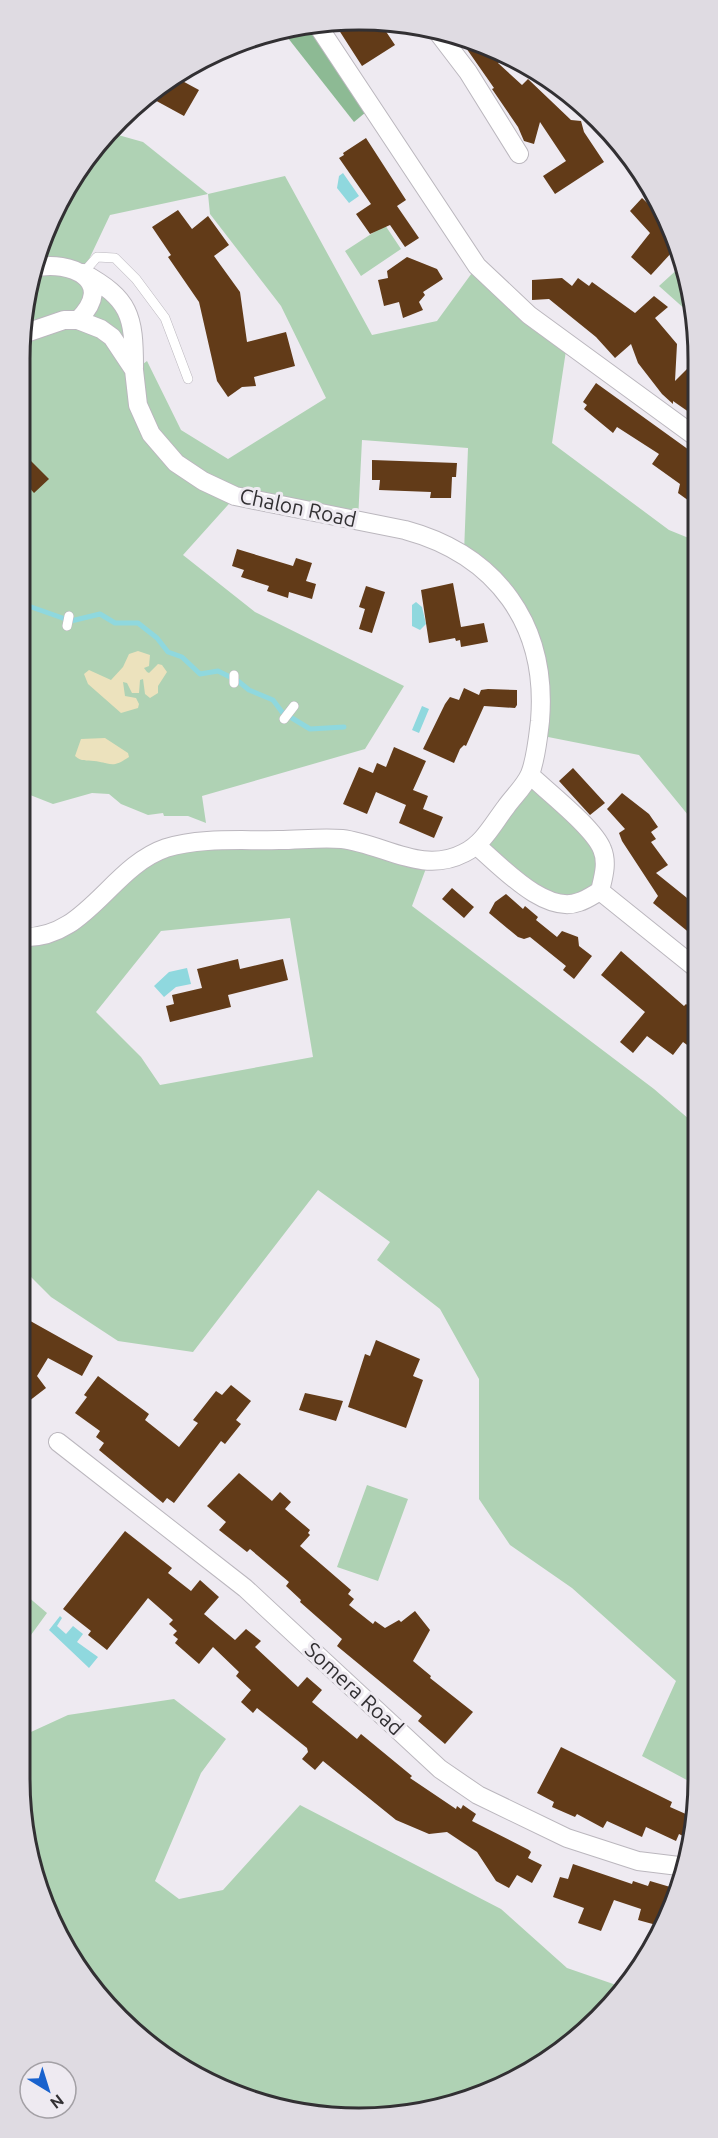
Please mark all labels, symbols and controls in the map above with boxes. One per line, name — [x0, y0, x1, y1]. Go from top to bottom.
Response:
street label: Chalon Road — [238, 483, 359, 531]
street label: Somera Road — [301, 1637, 409, 1740]
north arrow — [18, 2060, 78, 2120]
text: N — [47, 2091, 67, 2113]

